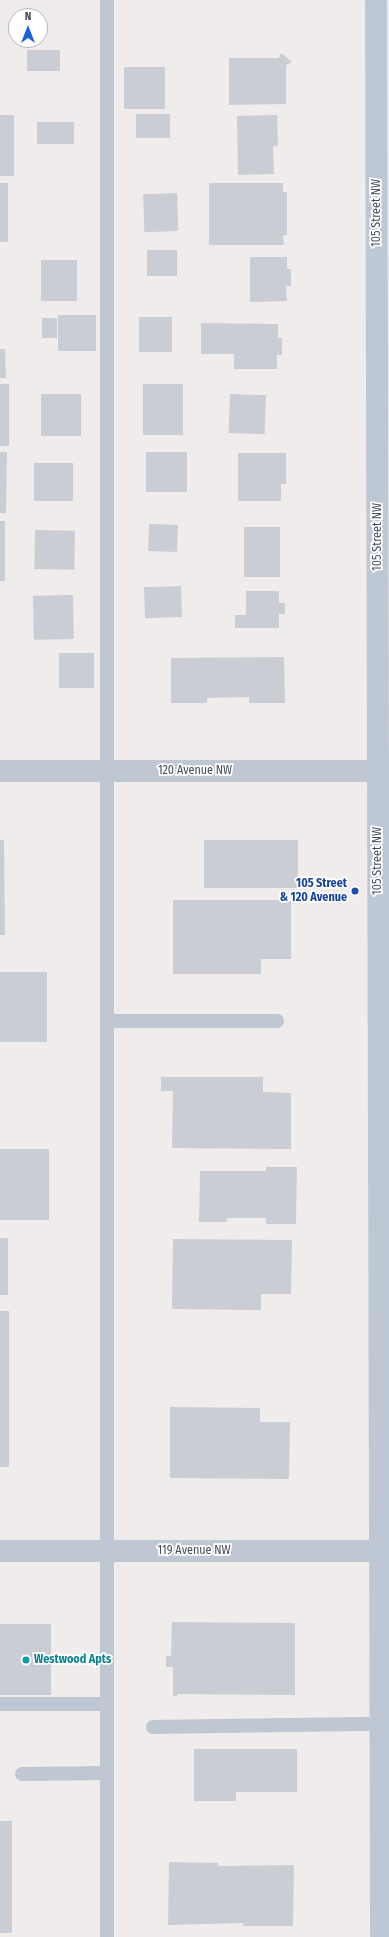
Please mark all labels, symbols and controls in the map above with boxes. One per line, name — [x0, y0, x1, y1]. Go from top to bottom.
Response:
north arrow — [8, 8, 48, 48]
text: N — [25, 10, 31, 23]
street label: 105 Street NW — [370, 179, 384, 247]
street label: 105 Street NW — [371, 503, 385, 571]
street label: 120 Avenue NW — [158, 764, 232, 778]
street label: 105 Street NW — [371, 827, 385, 895]
place label: 105 Street & 120 Avenue — [280, 877, 347, 905]
marker: 105 Street & 120 Avenue — [350, 886, 360, 896]
street label: 119 Avenue NW — [158, 1544, 230, 1558]
place label: Westwood Apts — [34, 1653, 111, 1667]
marker: Westwood Apts — [21, 1655, 31, 1665]

